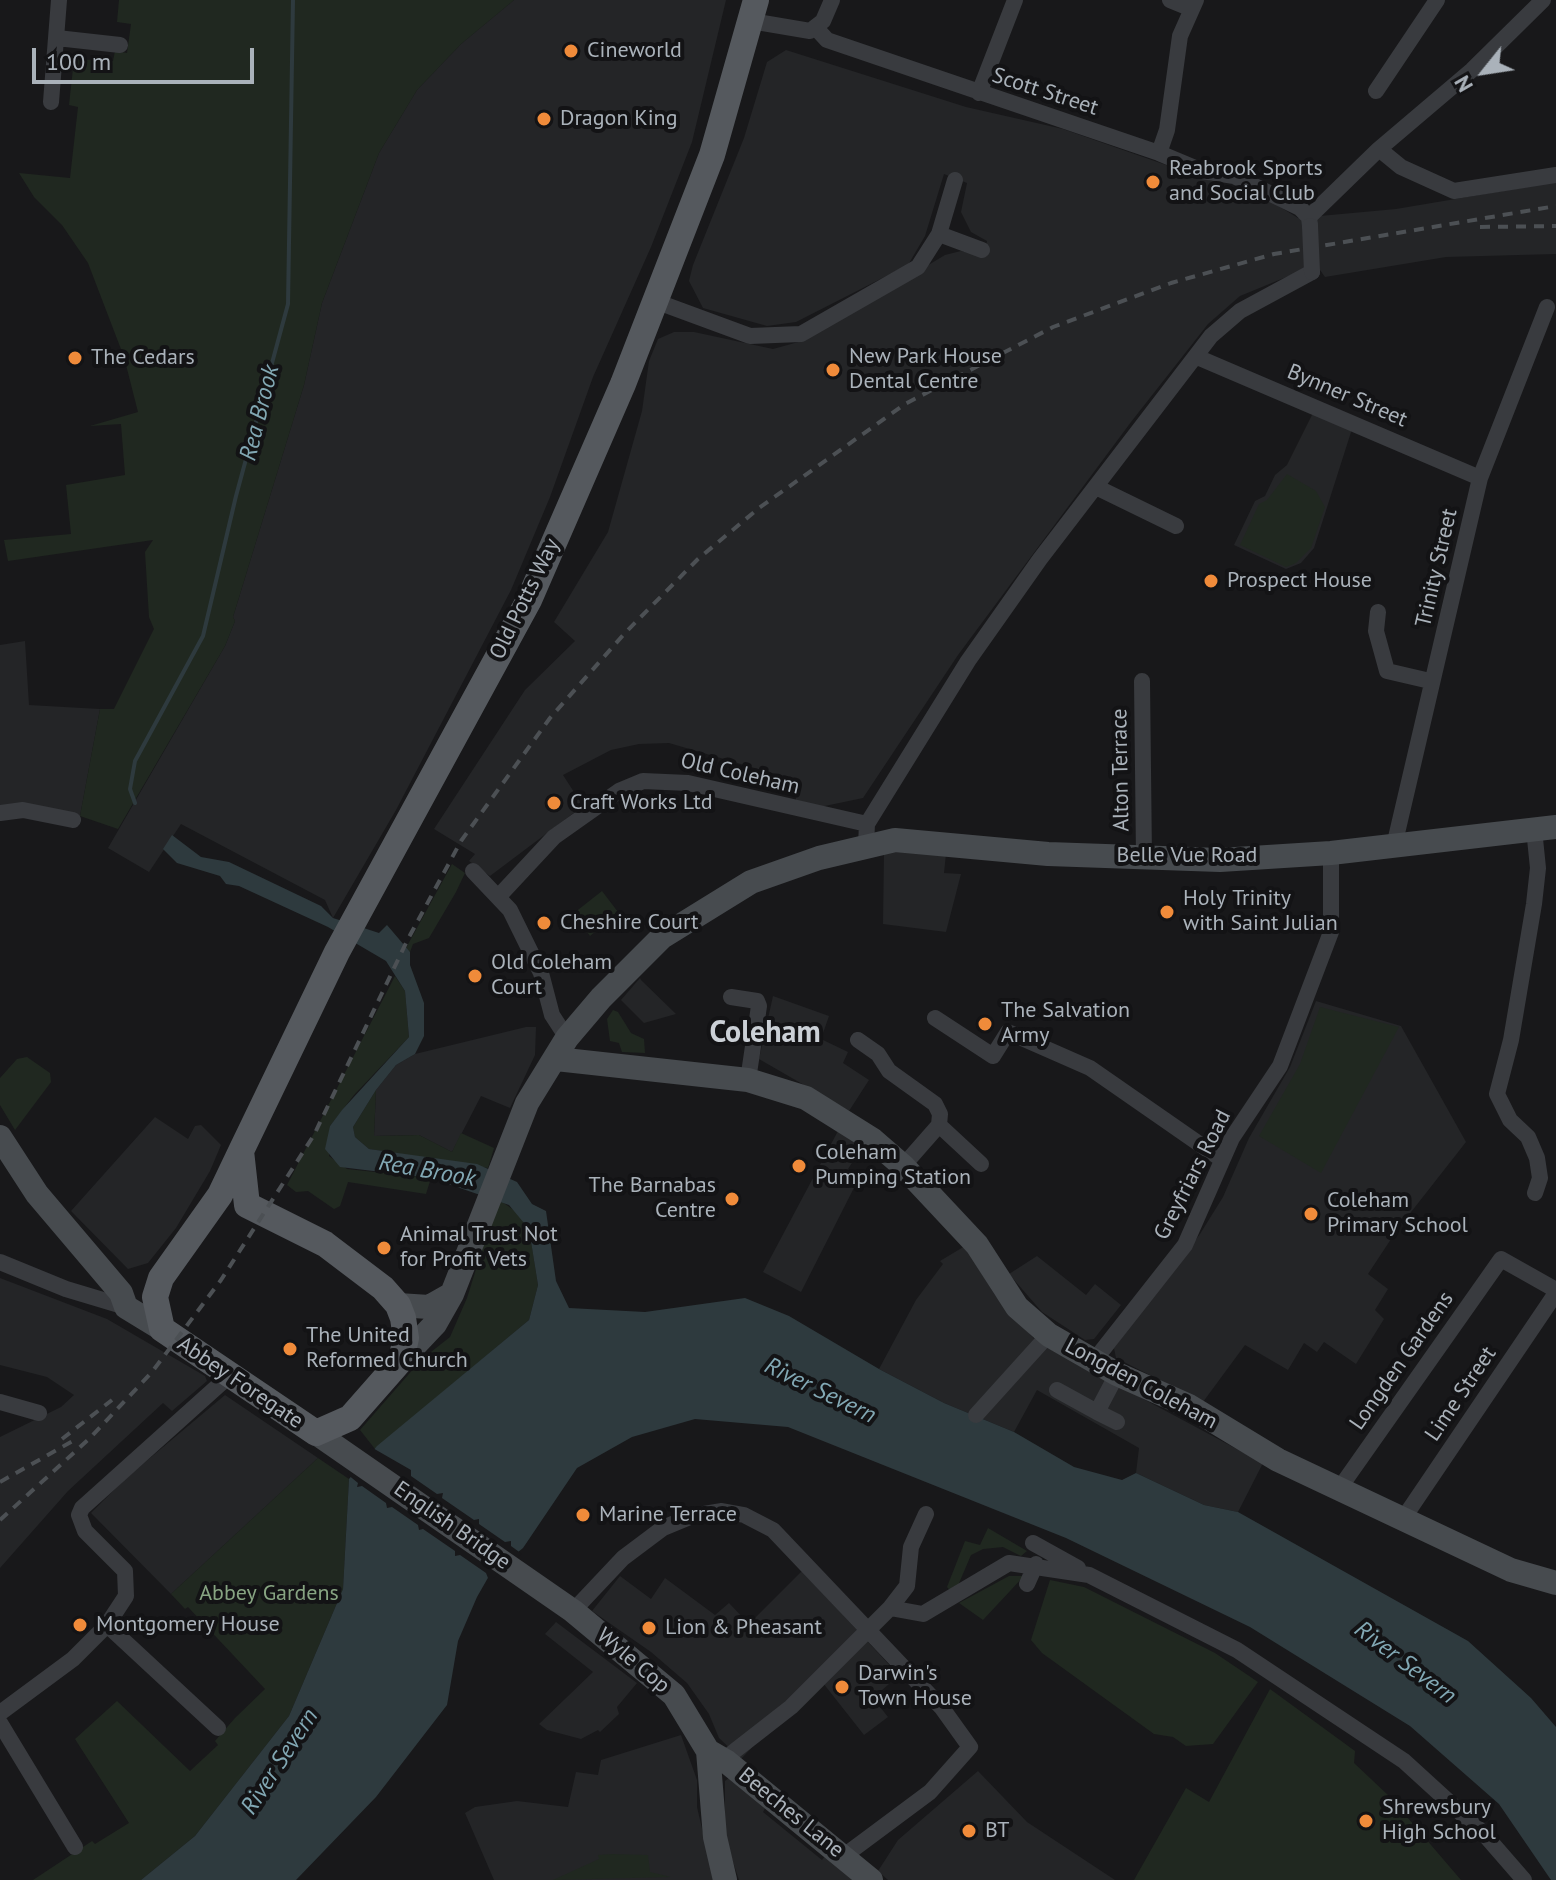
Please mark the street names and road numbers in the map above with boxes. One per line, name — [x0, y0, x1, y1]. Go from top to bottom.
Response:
street label: Scott Street — [989, 62, 1101, 122]
street label: Bynner Street — [1283, 359, 1411, 433]
street label: Trinity Street — [1411, 506, 1463, 630]
street label: Old Potts Way — [484, 534, 566, 664]
street label: Alton Terrace — [1107, 708, 1135, 832]
street label: Old Coleham — [678, 748, 802, 800]
street label: Belle Vue Road — [1117, 843, 1257, 869]
street label: Greyfriars Road — [1149, 1106, 1237, 1244]
street label: Longden Gardens — [1344, 1287, 1460, 1435]
street label: Abbey Foregate — [172, 1331, 308, 1435]
street label: Longden Coleham — [1060, 1333, 1222, 1435]
street label: Lime Street — [1420, 1342, 1502, 1446]
street label: English Bridge — [389, 1476, 515, 1576]
street label: Wyle Cop — [591, 1623, 675, 1699]
street label: Beeches Lane — [733, 1762, 849, 1864]

